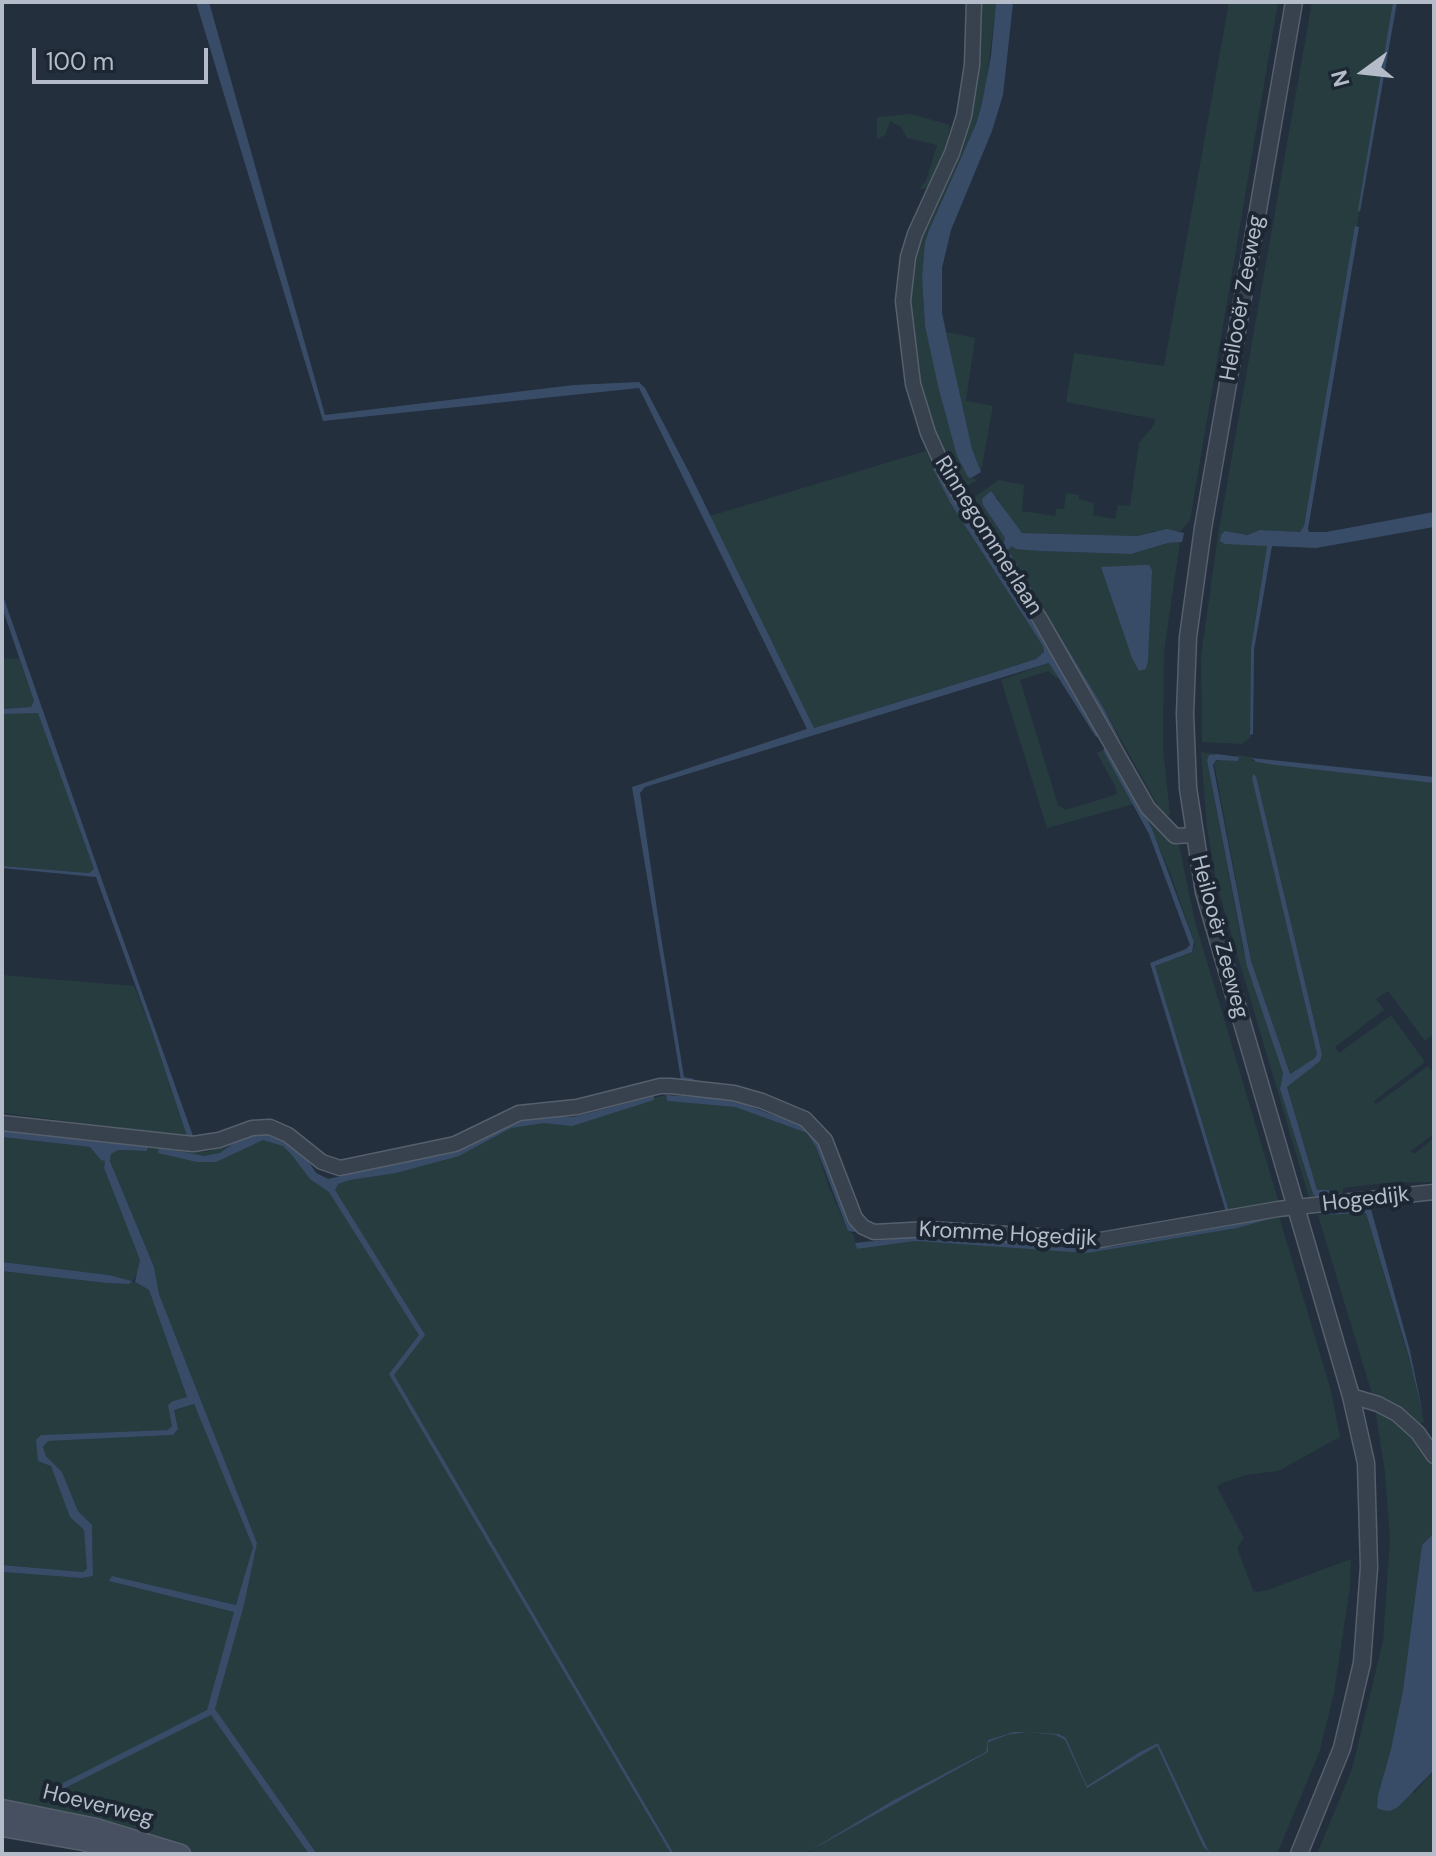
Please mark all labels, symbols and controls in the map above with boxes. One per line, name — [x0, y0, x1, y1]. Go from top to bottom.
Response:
scale bar — [36, 32, 212, 82]
north arrow — [1324, 32, 1404, 112]
text: 100 m — [46, 46, 114, 77]
text: N — [1324, 67, 1356, 90]
street label: Heilooër Zeeweg — [1215, 213, 1271, 383]
street label: Rinnegommerlaan — [929, 452, 1047, 620]
street label: Heilooër Zeeweg — [1185, 853, 1253, 1021]
street label: Hogedijk — [1321, 1182, 1411, 1218]
street label: Kromme Hogedijk — [918, 1217, 1098, 1253]
street label: Hoeverweg — [40, 1780, 156, 1832]

